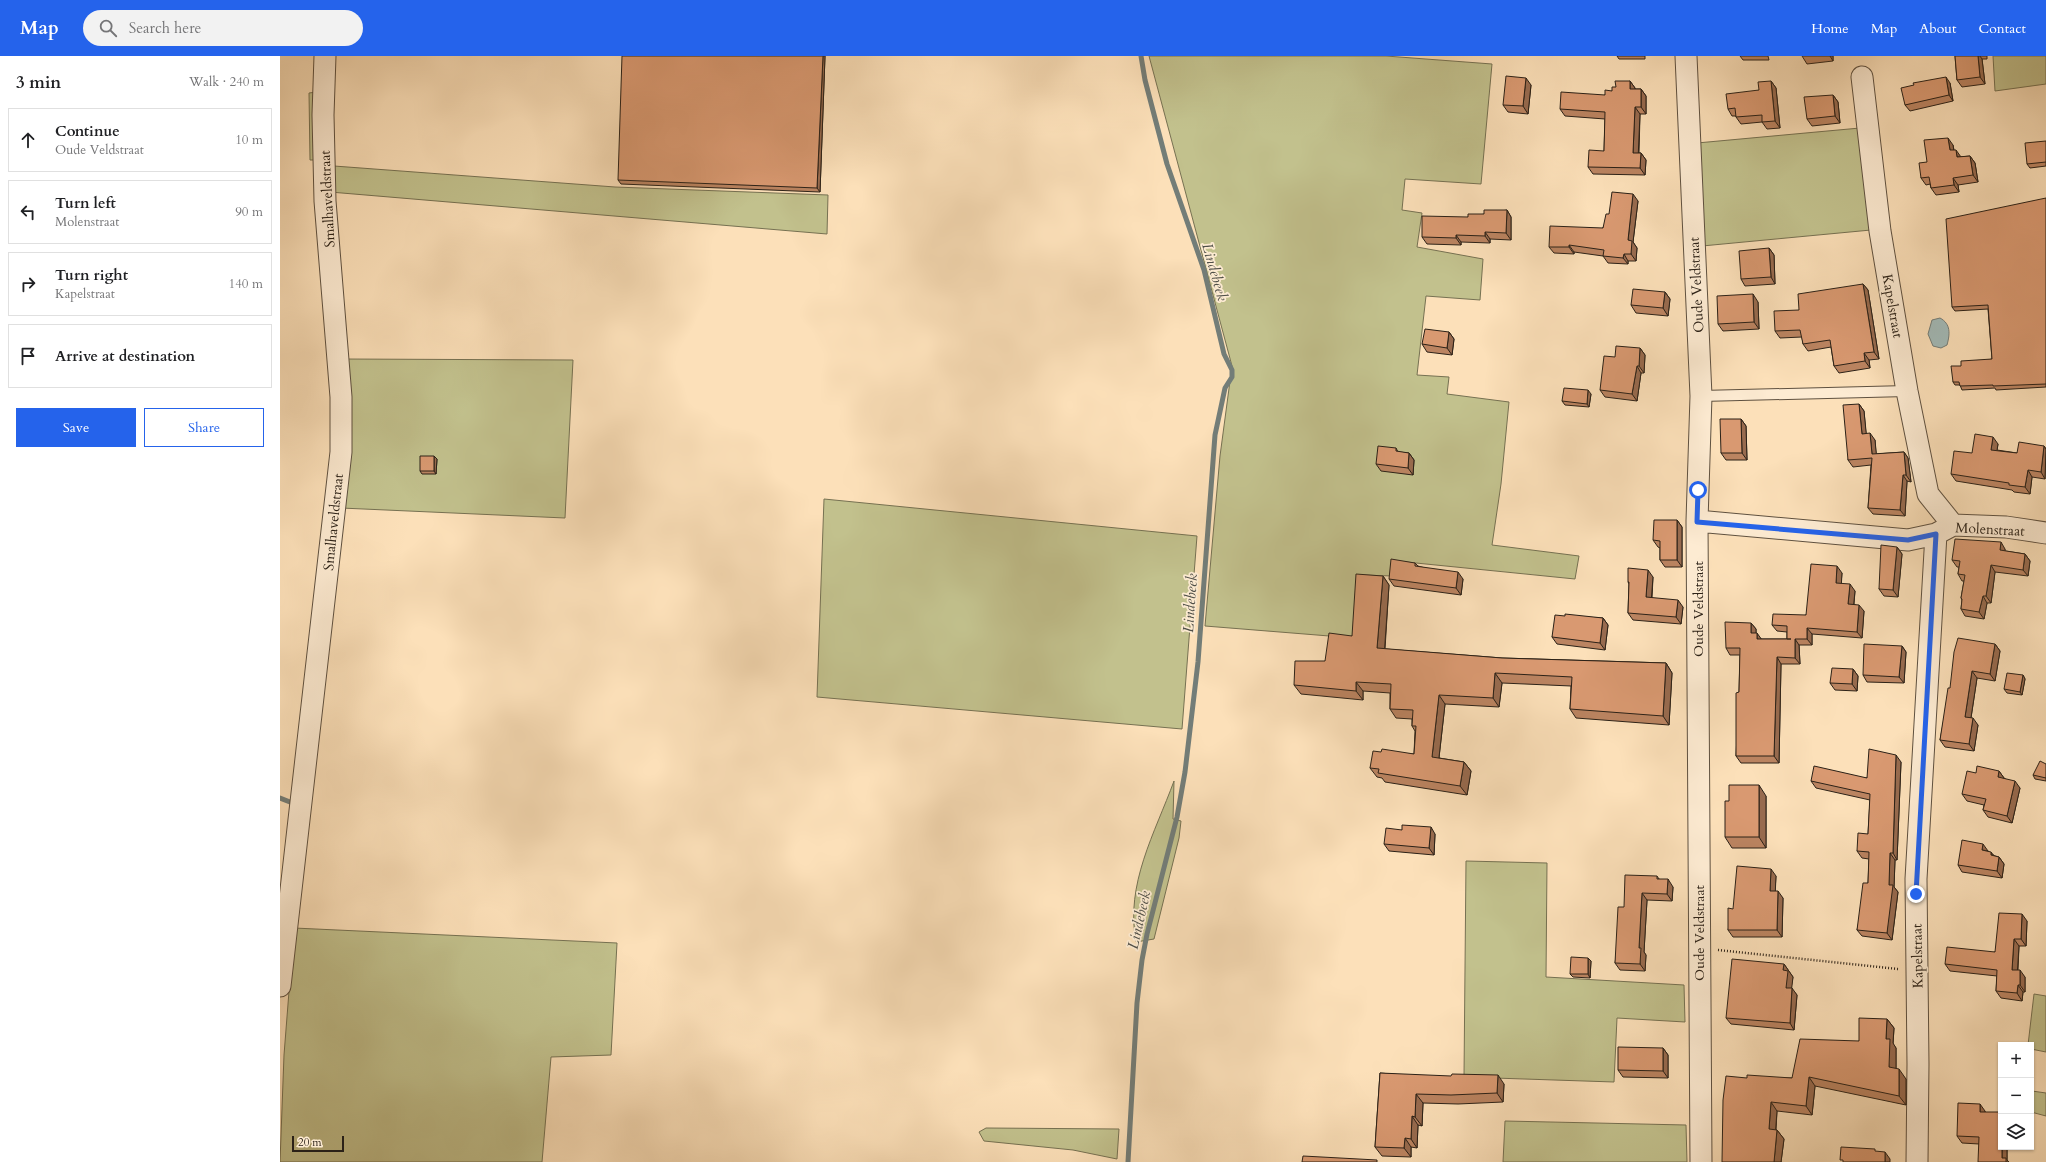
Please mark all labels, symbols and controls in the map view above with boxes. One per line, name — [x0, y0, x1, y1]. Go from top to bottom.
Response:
search box — [83, 10, 363, 46]
text: Map — [20, 15, 59, 41]
icon: search — [97, 17, 119, 39]
text: Search here — [129, 18, 201, 38]
text: Home — [1811, 19, 1849, 38]
text: Map — [1871, 19, 1897, 38]
text: About — [1919, 19, 1956, 38]
text: Contact — [1978, 19, 2026, 38]
text: 3 min — [16, 71, 61, 94]
text: Walk · 240 m — [189, 73, 264, 91]
text: Continue — [55, 121, 120, 141]
icon: ahead — [17, 129, 39, 151]
text: 10 m — [235, 131, 263, 149]
text: Oude Veldstraat — [55, 141, 144, 159]
street label: Smalhaveldstraat — [315, 149, 340, 248]
text: Turn left — [55, 193, 116, 213]
icon: left — [17, 201, 39, 223]
text: 90 m — [235, 203, 263, 221]
text: Molenstraat — [55, 213, 119, 231]
street label: Oude Veldstraat — [1684, 236, 1708, 333]
water label: Lindebeek — [1197, 241, 1233, 304]
text: Turn right — [55, 265, 128, 285]
icon: right — [17, 273, 39, 295]
street label: Kapelstraat — [1878, 273, 1908, 340]
text: 140 m — [229, 275, 263, 293]
text: Kapelstraat — [55, 285, 115, 303]
icon: arrive — [17, 345, 39, 367]
text: Arrive at destination — [55, 346, 195, 366]
button: Save — [16, 408, 136, 447]
button: Share — [144, 408, 264, 447]
street label: Smalhaveldstraat — [319, 472, 348, 571]
route start — [1689, 481, 1707, 499]
street label: Molenstraat — [1955, 518, 2026, 541]
street label: Oude Veldstraat — [1689, 561, 1708, 657]
water label: Lindebeek — [1178, 572, 1202, 633]
street label: Oude Veldstraat — [1690, 885, 1709, 981]
route end — [1907, 885, 1925, 903]
water label: Lindebeek — [1123, 888, 1156, 951]
street label: Kapelstraat — [1907, 923, 1928, 988]
map controls — [1998, 1042, 2034, 1150]
button: + — [1998, 1042, 2034, 1078]
button: − — [1998, 1078, 2034, 1114]
button: layers — [1998, 1114, 2034, 1150]
scale bar — [292, 1134, 344, 1153]
text: 20 m — [298, 1135, 322, 1150]

